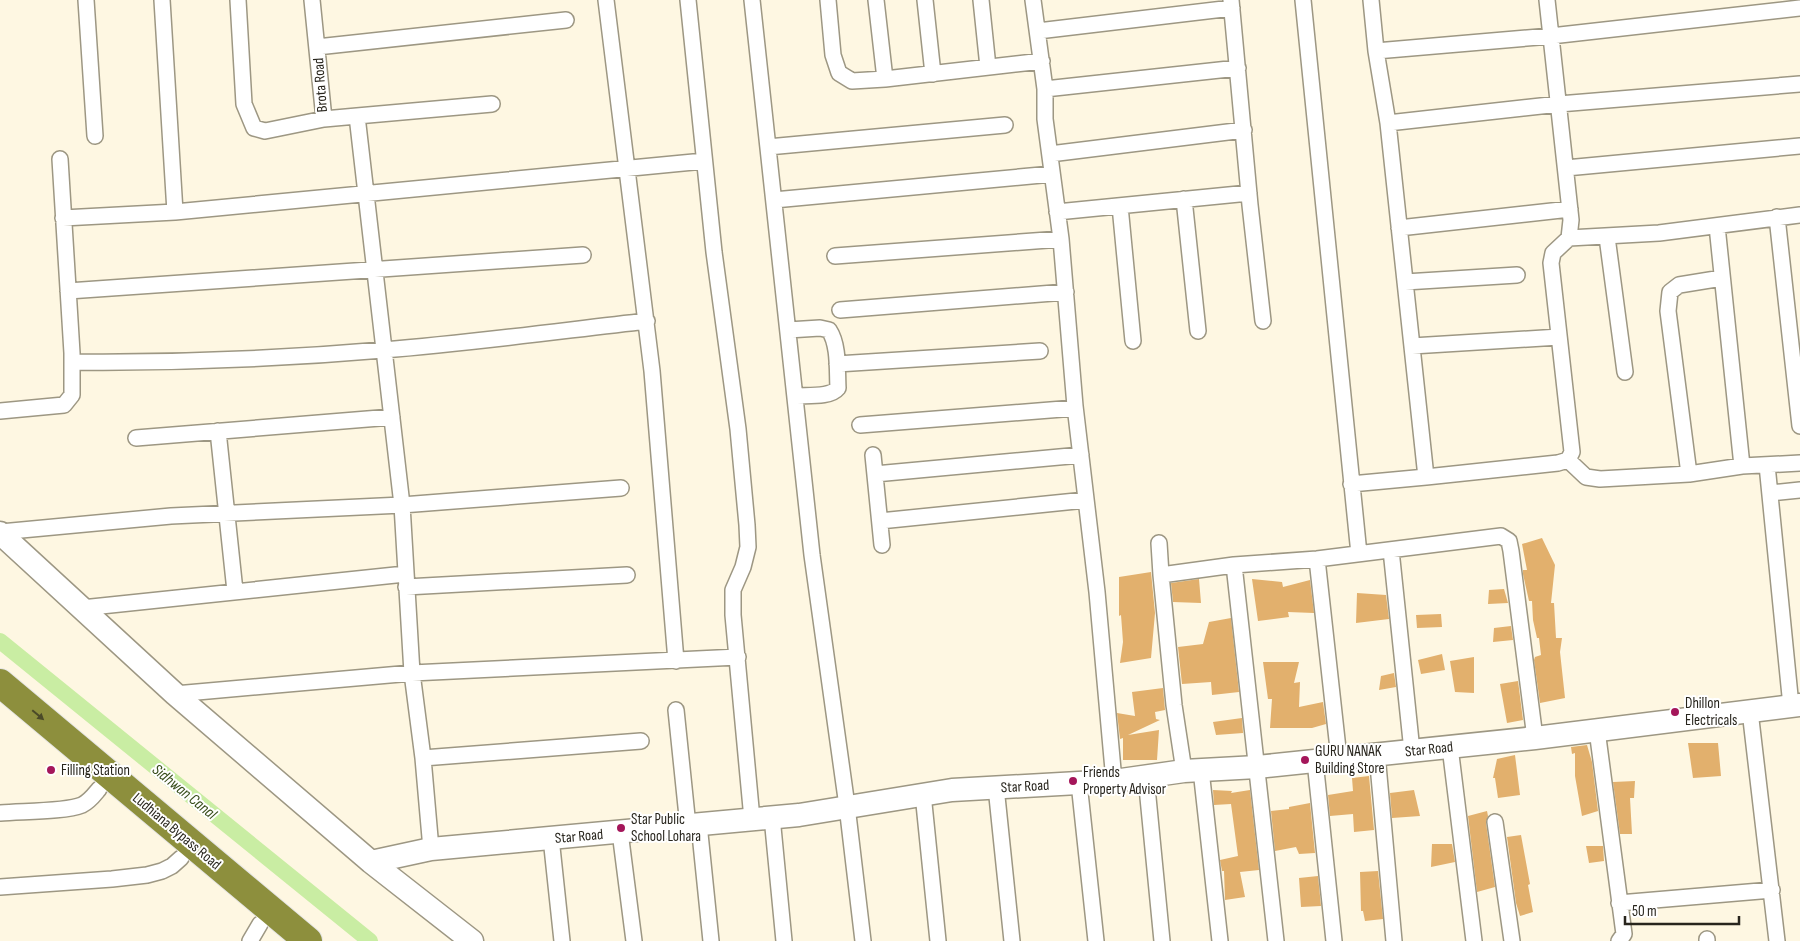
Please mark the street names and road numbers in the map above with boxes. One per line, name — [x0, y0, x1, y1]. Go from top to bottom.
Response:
street label: Brota Road — [309, 57, 332, 113]
street label: Star Road — [1404, 738, 1454, 761]
street label: Star Road — [1000, 776, 1050, 797]
street label: Ludhiana Bypass Road — [128, 789, 225, 874]
street label: Star Road — [554, 825, 604, 848]

